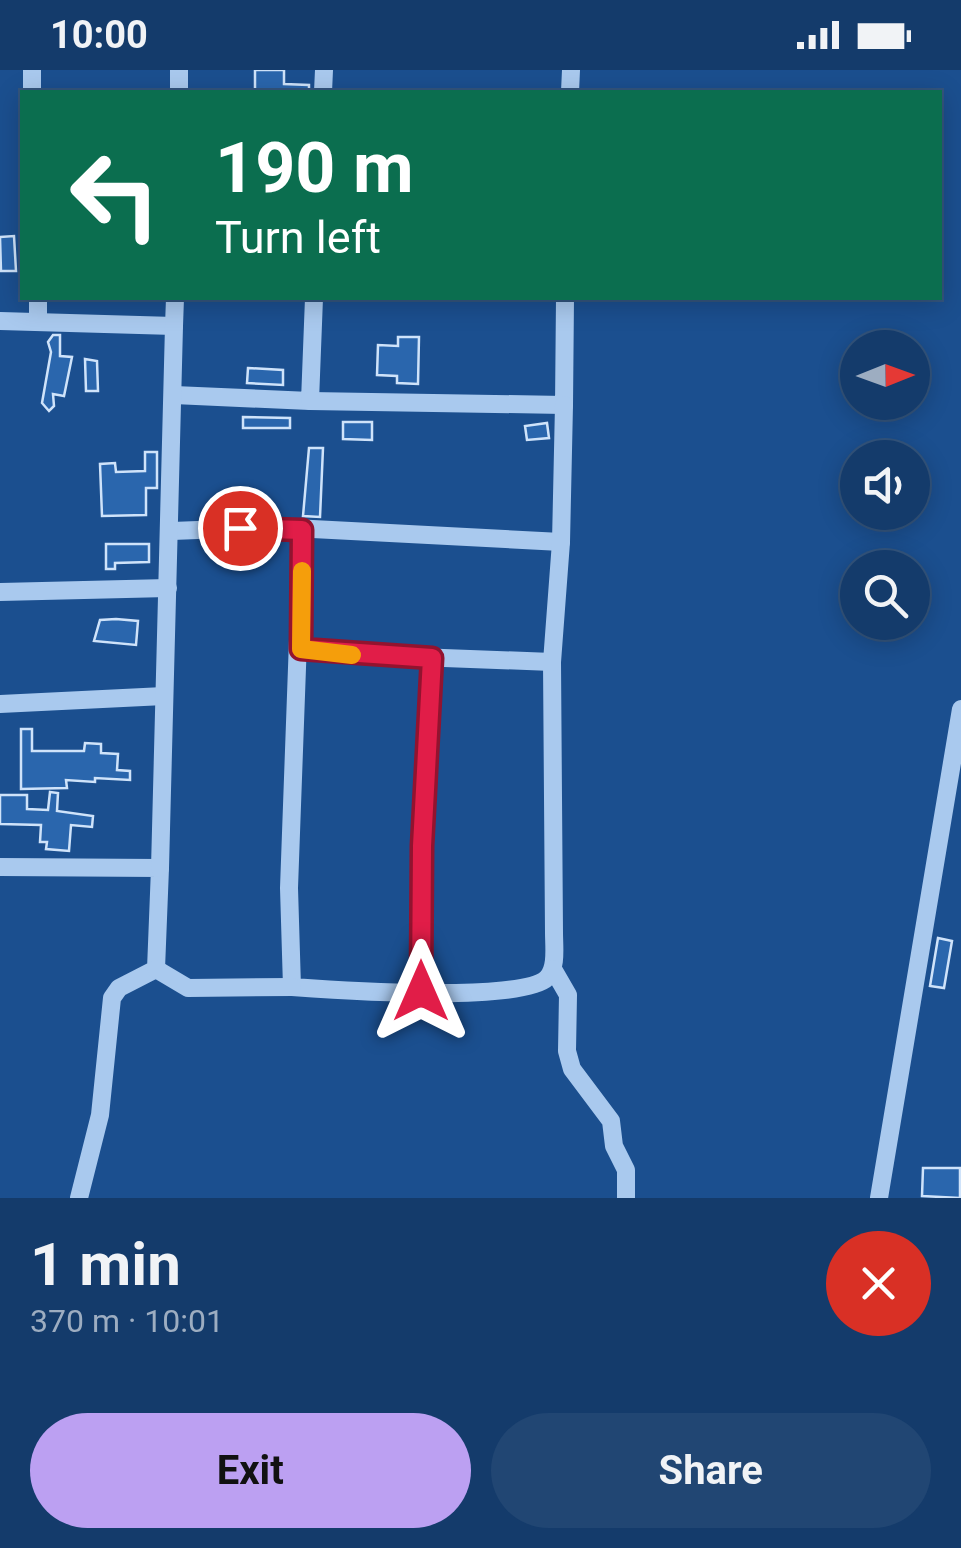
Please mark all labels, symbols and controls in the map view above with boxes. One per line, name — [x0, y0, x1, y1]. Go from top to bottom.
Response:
text: 10:00 — [50, 13, 148, 57]
text: 190 m — [215, 127, 414, 209]
icon: left — [50, 130, 180, 260]
text: Turn left — [215, 211, 381, 264]
north arrow — [840, 330, 930, 420]
map controls — [840, 330, 930, 640]
button: sound — [840, 440, 930, 530]
pin — [198, 486, 283, 571]
icon: arrive — [213, 501, 268, 556]
button: search — [840, 550, 930, 640]
position arrow — [369, 939, 473, 1043]
text: 1 min — [30, 1229, 181, 1300]
button: close — [826, 1231, 931, 1336]
text: 370 m · 10:01 — [30, 1302, 224, 1340]
button: Exit — [30, 1413, 471, 1528]
button: Share — [491, 1413, 931, 1528]

